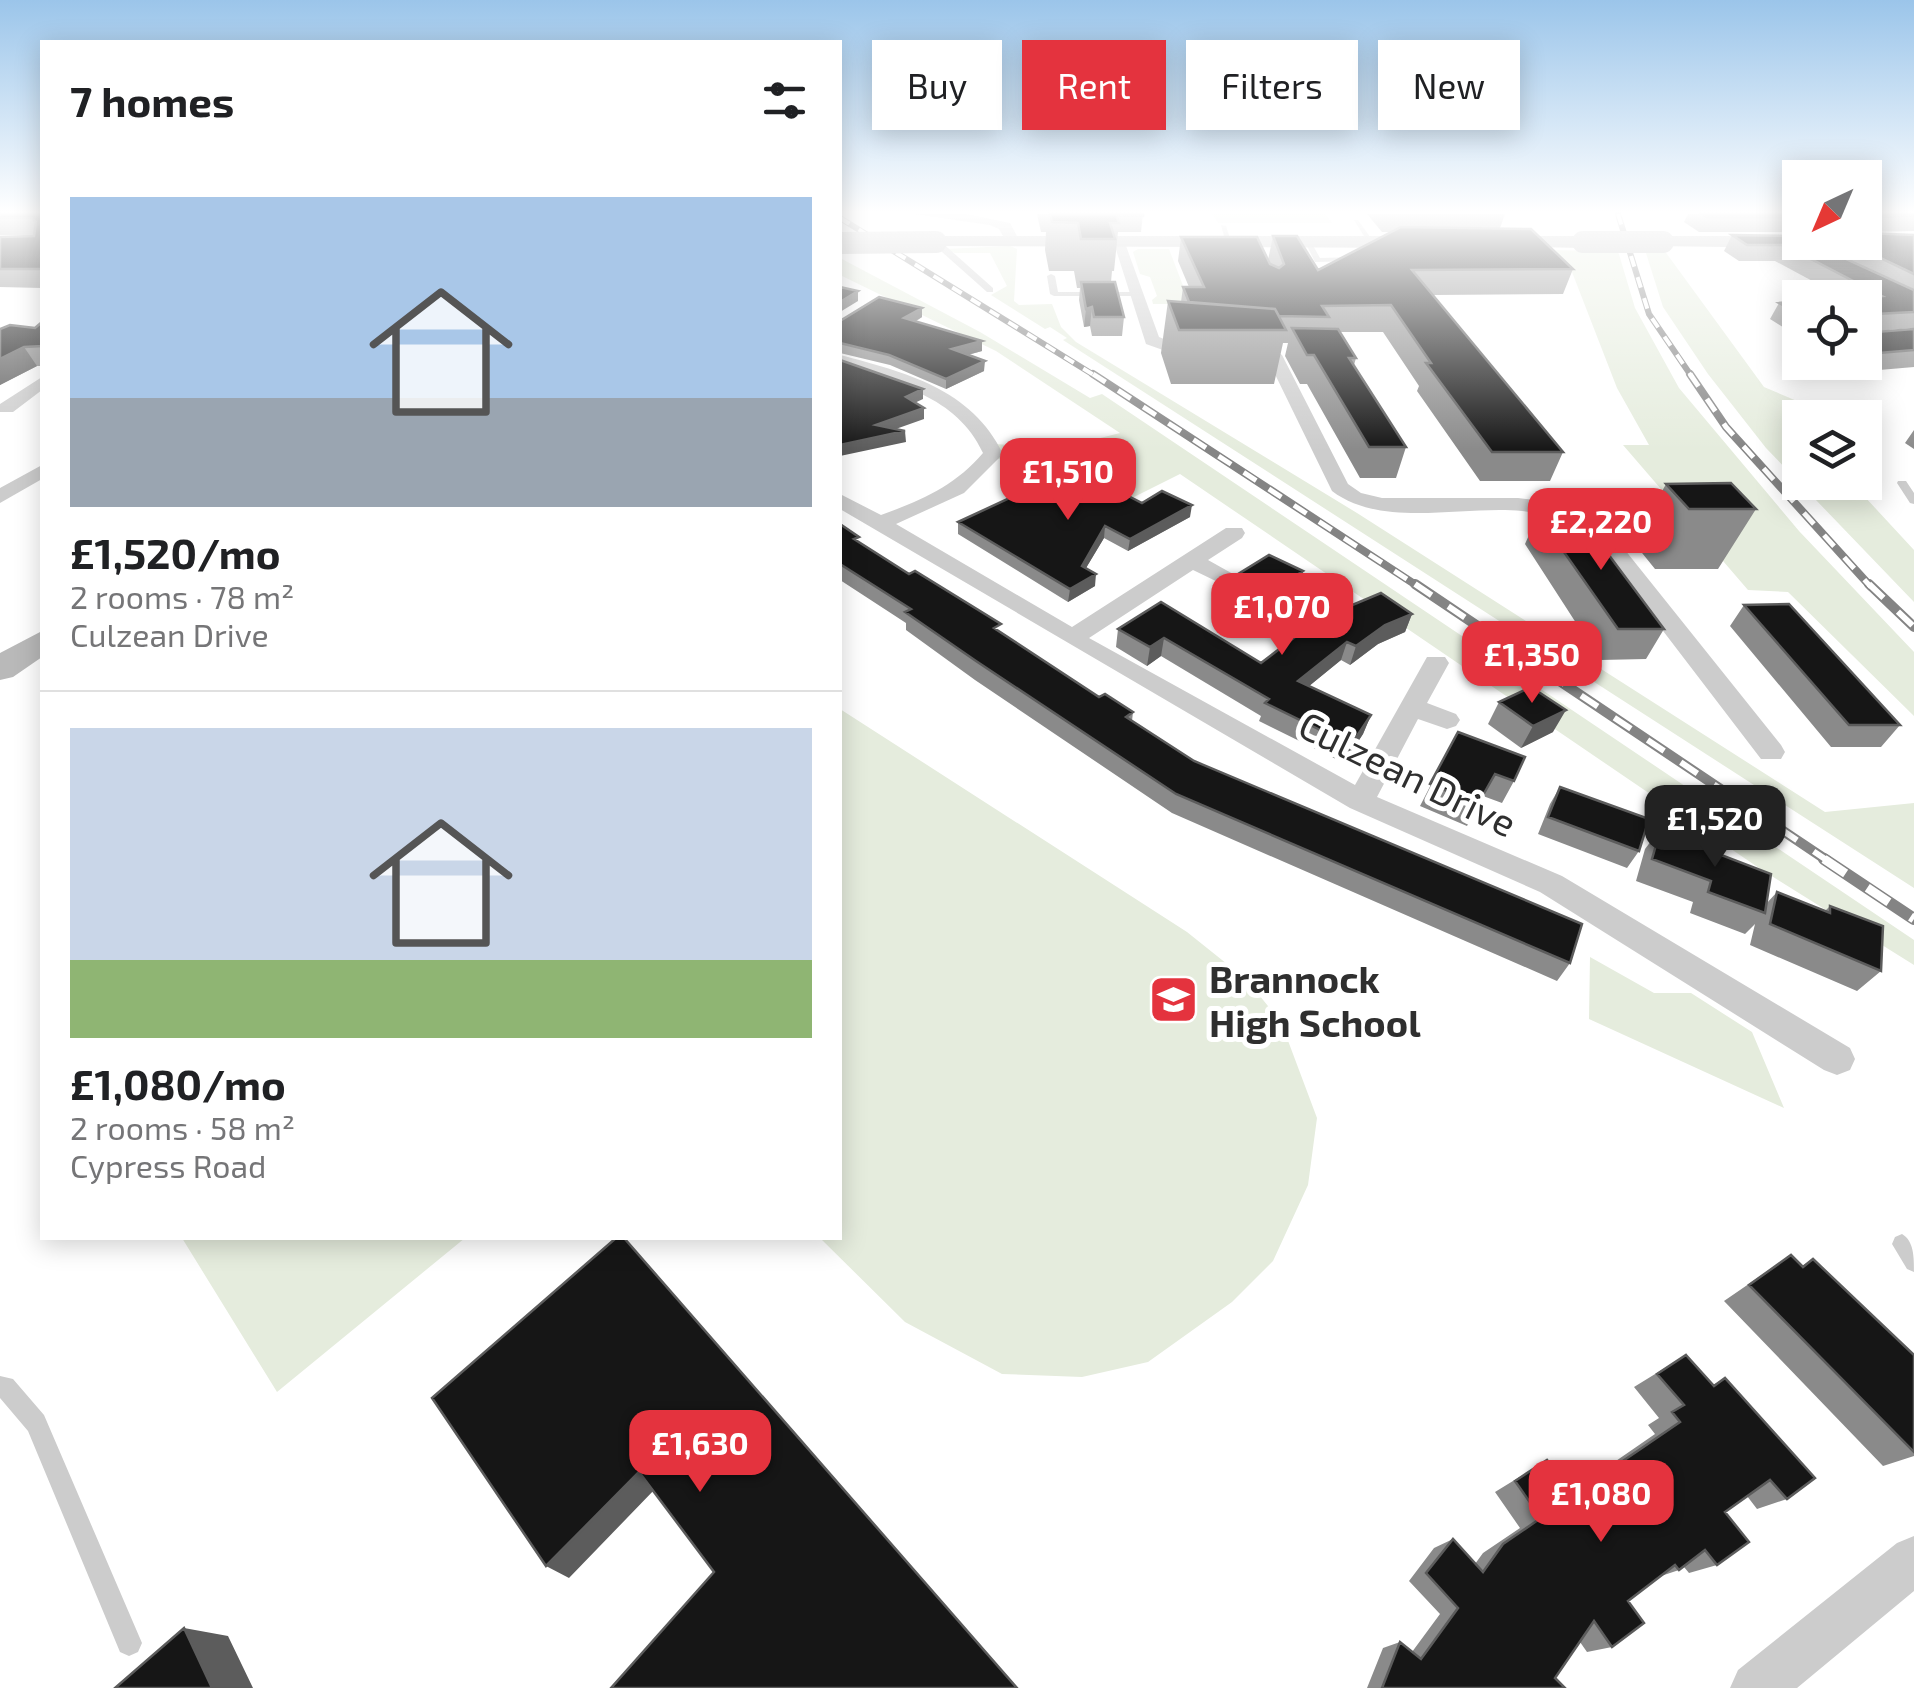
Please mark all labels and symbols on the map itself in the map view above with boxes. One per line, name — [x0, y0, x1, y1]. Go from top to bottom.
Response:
north arrow — [1782, 160, 1882, 260]
pin: £1,510 — [987, 438, 1149, 523]
pin: £2,220 — [1520, 488, 1682, 573]
pin: £1,070 — [1201, 573, 1363, 658]
pin: £1,350 — [1451, 621, 1613, 706]
street label: Culzean Drive — [1292, 701, 1524, 845]
pin: £1,520 — [1634, 785, 1796, 870]
place label: Brannock High School — [1209, 955, 1421, 1045]
school or university icon: Brannock High School — [1148, 974, 1200, 1026]
pin: £1,630 — [619, 1410, 781, 1495]
pin: £1,080 — [1520, 1460, 1682, 1545]

